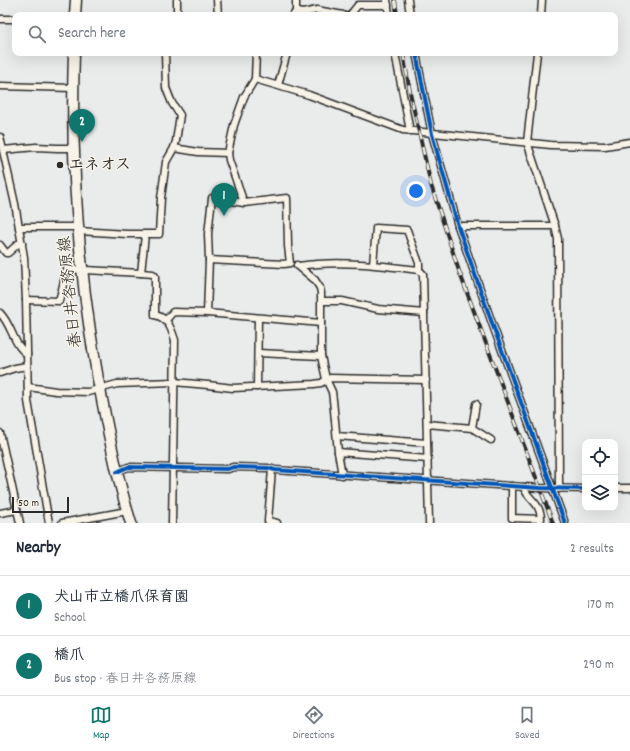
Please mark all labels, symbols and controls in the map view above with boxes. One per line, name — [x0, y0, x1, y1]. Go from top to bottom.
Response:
search box — [12, 12, 618, 56]
icon: search — [26, 23, 48, 45]
text: Search here — [58, 23, 126, 45]
pin: 2 — [69, 109, 95, 142]
place label: エネオス — [68, 154, 131, 177]
marker: エネオス — [55, 160, 65, 170]
your location — [406, 181, 426, 201]
pin: 1 — [211, 183, 237, 216]
street label: 春日井各務原線 — [54, 235, 88, 349]
map controls — [582, 439, 618, 511]
button: locate — [582, 439, 618, 475]
button: layers — [582, 475, 618, 511]
scale bar — [12, 495, 69, 514]
text: 50 m — [18, 496, 39, 512]
text: Nearby — [16, 537, 60, 561]
text: 2 results — [570, 540, 614, 559]
text: 犬山市立橋爪保育園 — [54, 587, 189, 609]
text: 1 — [28, 596, 30, 615]
text: 170 m — [587, 596, 614, 615]
text: School — [54, 609, 86, 628]
text: 橋爪 — [54, 645, 84, 667]
text: 2 — [26, 656, 32, 675]
text: 290 m — [583, 656, 614, 675]
text: Bus stop · 春日井各務原線 — [54, 670, 196, 689]
tab: Map — [90, 704, 112, 744]
tab: Directions — [293, 704, 335, 744]
tab: Saved — [515, 704, 540, 744]

